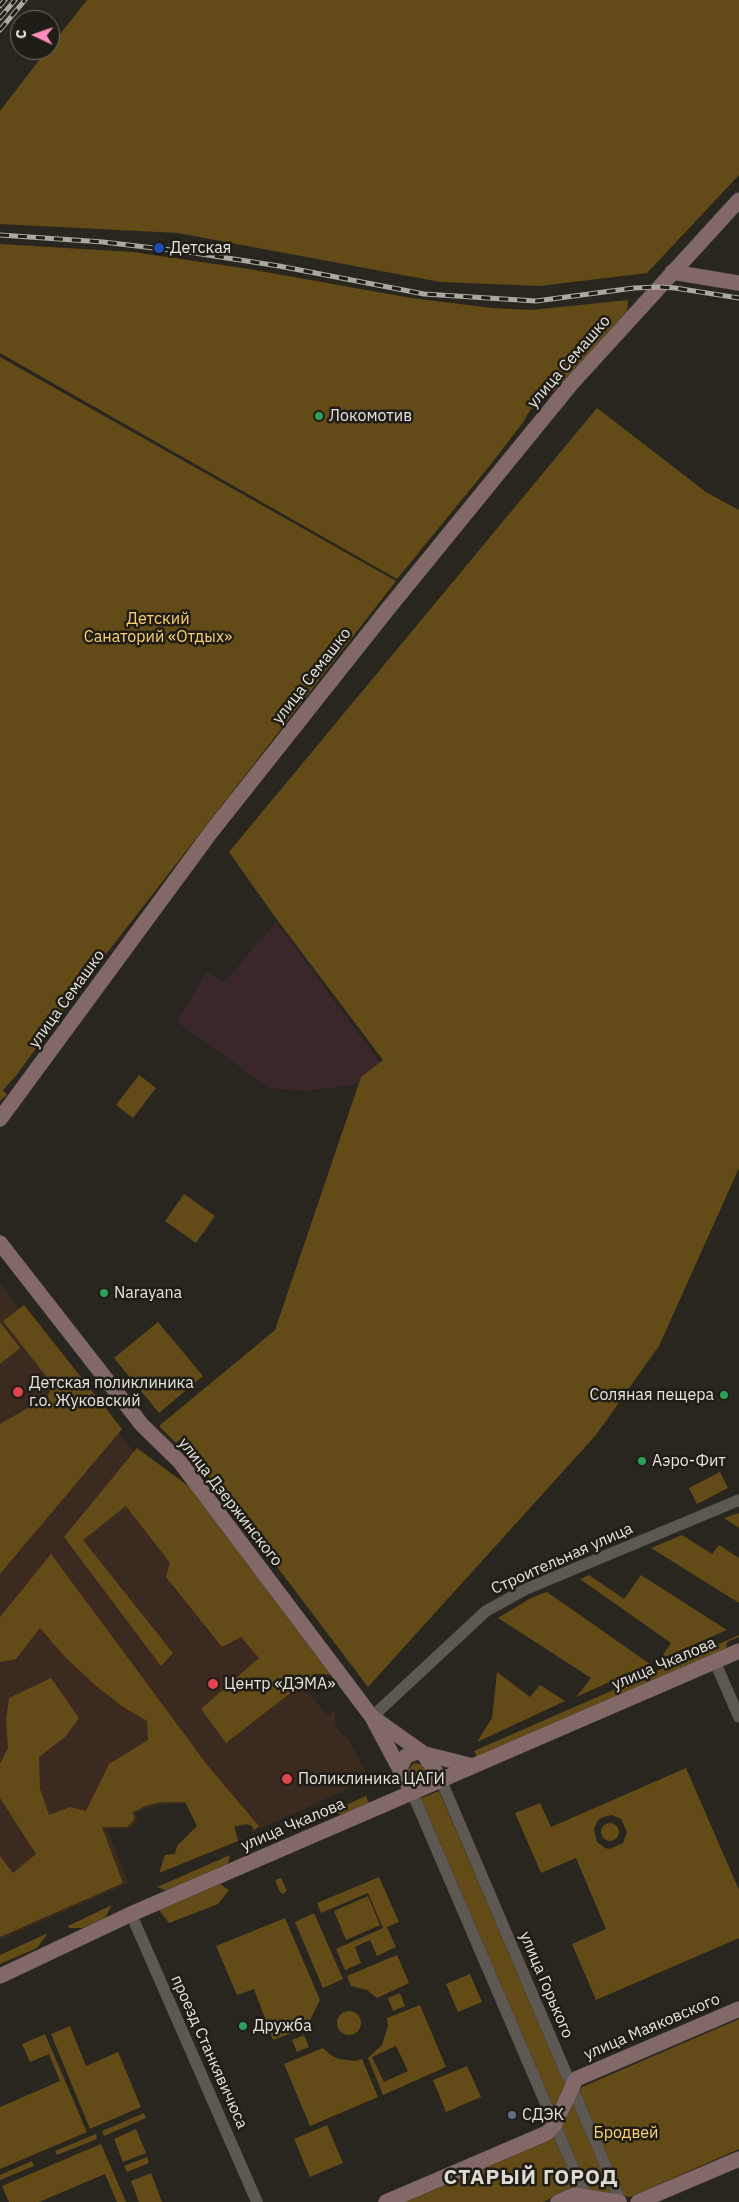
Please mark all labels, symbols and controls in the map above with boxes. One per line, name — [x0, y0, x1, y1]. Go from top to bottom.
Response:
north arrow — [10, 10, 60, 60]
text: С — [12, 29, 30, 39]
place label: Детская — [170, 238, 231, 258]
marker: Детская — [152, 241, 166, 255]
street label: улица Семашко — [523, 312, 615, 412]
place label: Локомотив — [329, 406, 412, 426]
marker: Локомотив — [313, 410, 325, 422]
park label: Детский Санаторий «Отдых» — [84, 609, 232, 647]
street label: улица Семашко — [268, 624, 356, 728]
street label: улица Семашко — [25, 946, 109, 1052]
place label: Narayana — [114, 1283, 182, 1303]
marker: Narayana — [98, 1287, 110, 1299]
place label: Детская поликлиника г.о. Жуковский — [29, 1373, 194, 1411]
marker: Детская поликлиника г.о. Жуковский — [11, 1385, 25, 1399]
place label: Соляная пещера — [590, 1385, 714, 1405]
marker: Соляная пещера — [718, 1389, 730, 1401]
street label: улица Дзержинского — [174, 1434, 286, 1570]
place label: Аэро-Фит — [652, 1451, 726, 1471]
marker: Аэро-Фит — [636, 1455, 648, 1467]
street label: Строительная улица — [488, 1519, 636, 1599]
street label: улица Чкалова — [609, 1633, 719, 1695]
place label: Центр «ДЭМА» — [224, 1674, 336, 1694]
marker: Центр «ДЭМА» — [206, 1677, 220, 1691]
place label: Поликлиника ЦАГИ — [298, 1769, 445, 1789]
marker: Поликлиника ЦАГИ — [280, 1772, 294, 1786]
street label: улица Чкалова — [238, 1794, 348, 1856]
street label: улица Горького — [515, 1929, 577, 2041]
street label: проезд Станкявичюса — [166, 1972, 252, 2132]
street label: улица Маяковского — [581, 1990, 723, 2064]
place label: Дружба — [253, 2016, 312, 2036]
marker: Дружба — [237, 2020, 249, 2032]
place label: СДЭК — [522, 2105, 564, 2125]
marker: СДЭК — [506, 2109, 518, 2121]
park label: Бродвей — [593, 2123, 659, 2143]
district label: СТАРЫЙ ГОРОД — [442, 2165, 620, 2191]

